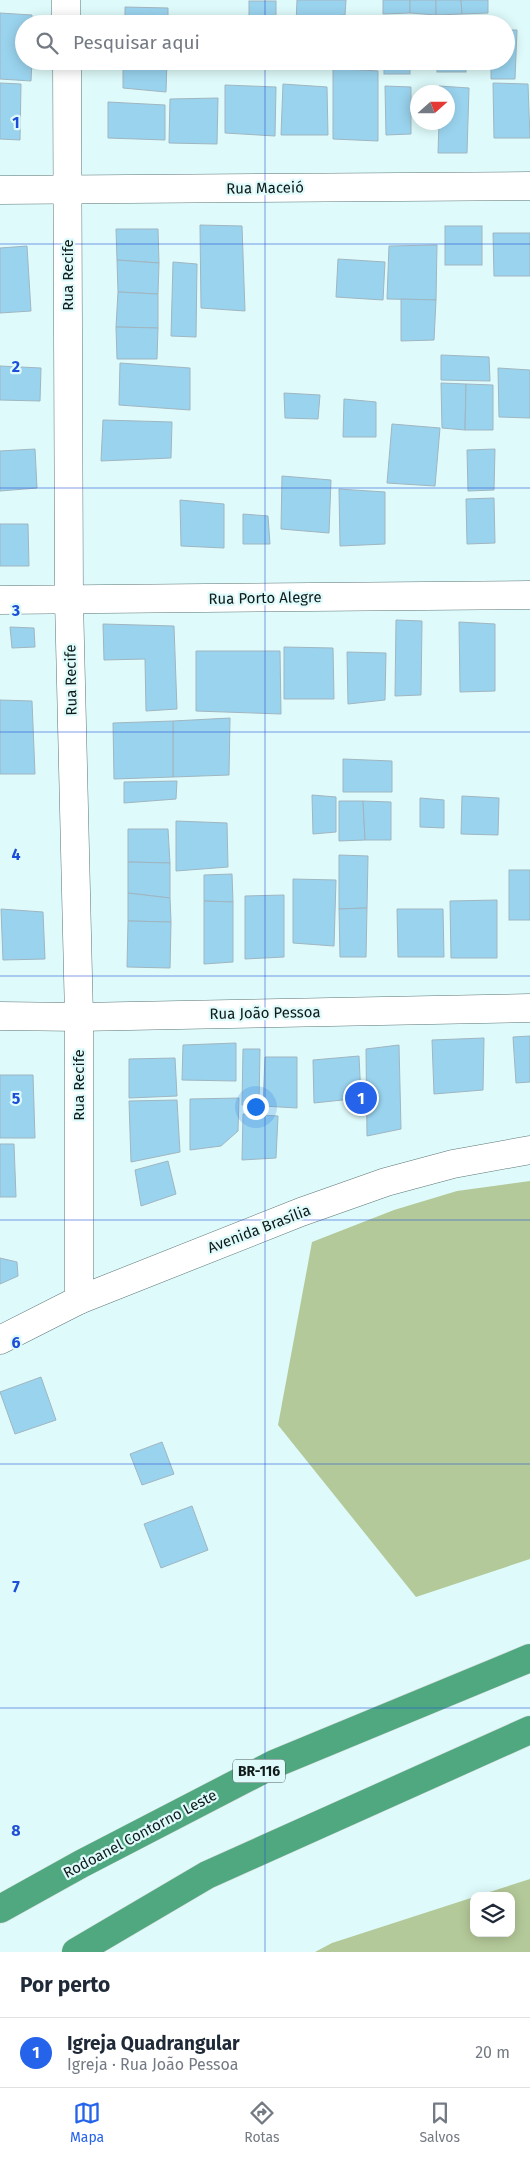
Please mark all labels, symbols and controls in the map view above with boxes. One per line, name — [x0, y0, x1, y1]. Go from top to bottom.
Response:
search box — [15, 15, 515, 70]
icon: search — [33, 29, 61, 57]
text: Pesquisar aqui — [73, 31, 200, 54]
north arrow — [410, 85, 455, 130]
text: 1 — [12, 113, 20, 132]
street label: Rua Maceió — [226, 178, 304, 198]
street label: Rua Recife — [59, 239, 77, 311]
text: 2 — [12, 357, 20, 376]
street label: Rua Porto Alegre — [208, 588, 322, 608]
text: 3 — [11, 601, 20, 620]
street label: Rua Recife — [61, 644, 81, 716]
text: 4 — [11, 845, 21, 864]
street label: Rua João Pessoa — [209, 1003, 321, 1023]
street label: Rua Recife — [70, 1049, 88, 1121]
pin: 1 — [345, 1079, 377, 1117]
text: 5 — [12, 1089, 21, 1108]
your location — [243, 1094, 269, 1120]
street label: Avenida Brasília — [205, 1201, 313, 1257]
text: 6 — [11, 1333, 21, 1352]
text: 7 — [12, 1577, 20, 1596]
road number: BR-116 — [233, 1760, 285, 1782]
street label: Rodoanel Contorno Leste — [60, 1786, 220, 1882]
text: 8 — [11, 1821, 21, 1840]
map controls — [470, 1892, 515, 1937]
button: layers — [470, 1892, 515, 1937]
text: Por perto — [20, 1972, 110, 1998]
text: Igreja Quadrangular — [67, 2032, 240, 2055]
text: 1 — [32, 2043, 40, 2062]
text: 20 m — [475, 2043, 510, 2062]
text: Igreja · Rua João Pessoa — [67, 2055, 238, 2074]
tab: Mapa — [70, 2099, 104, 2146]
tab: Rotas — [244, 2099, 280, 2146]
tab: Salvos — [419, 2099, 460, 2146]

